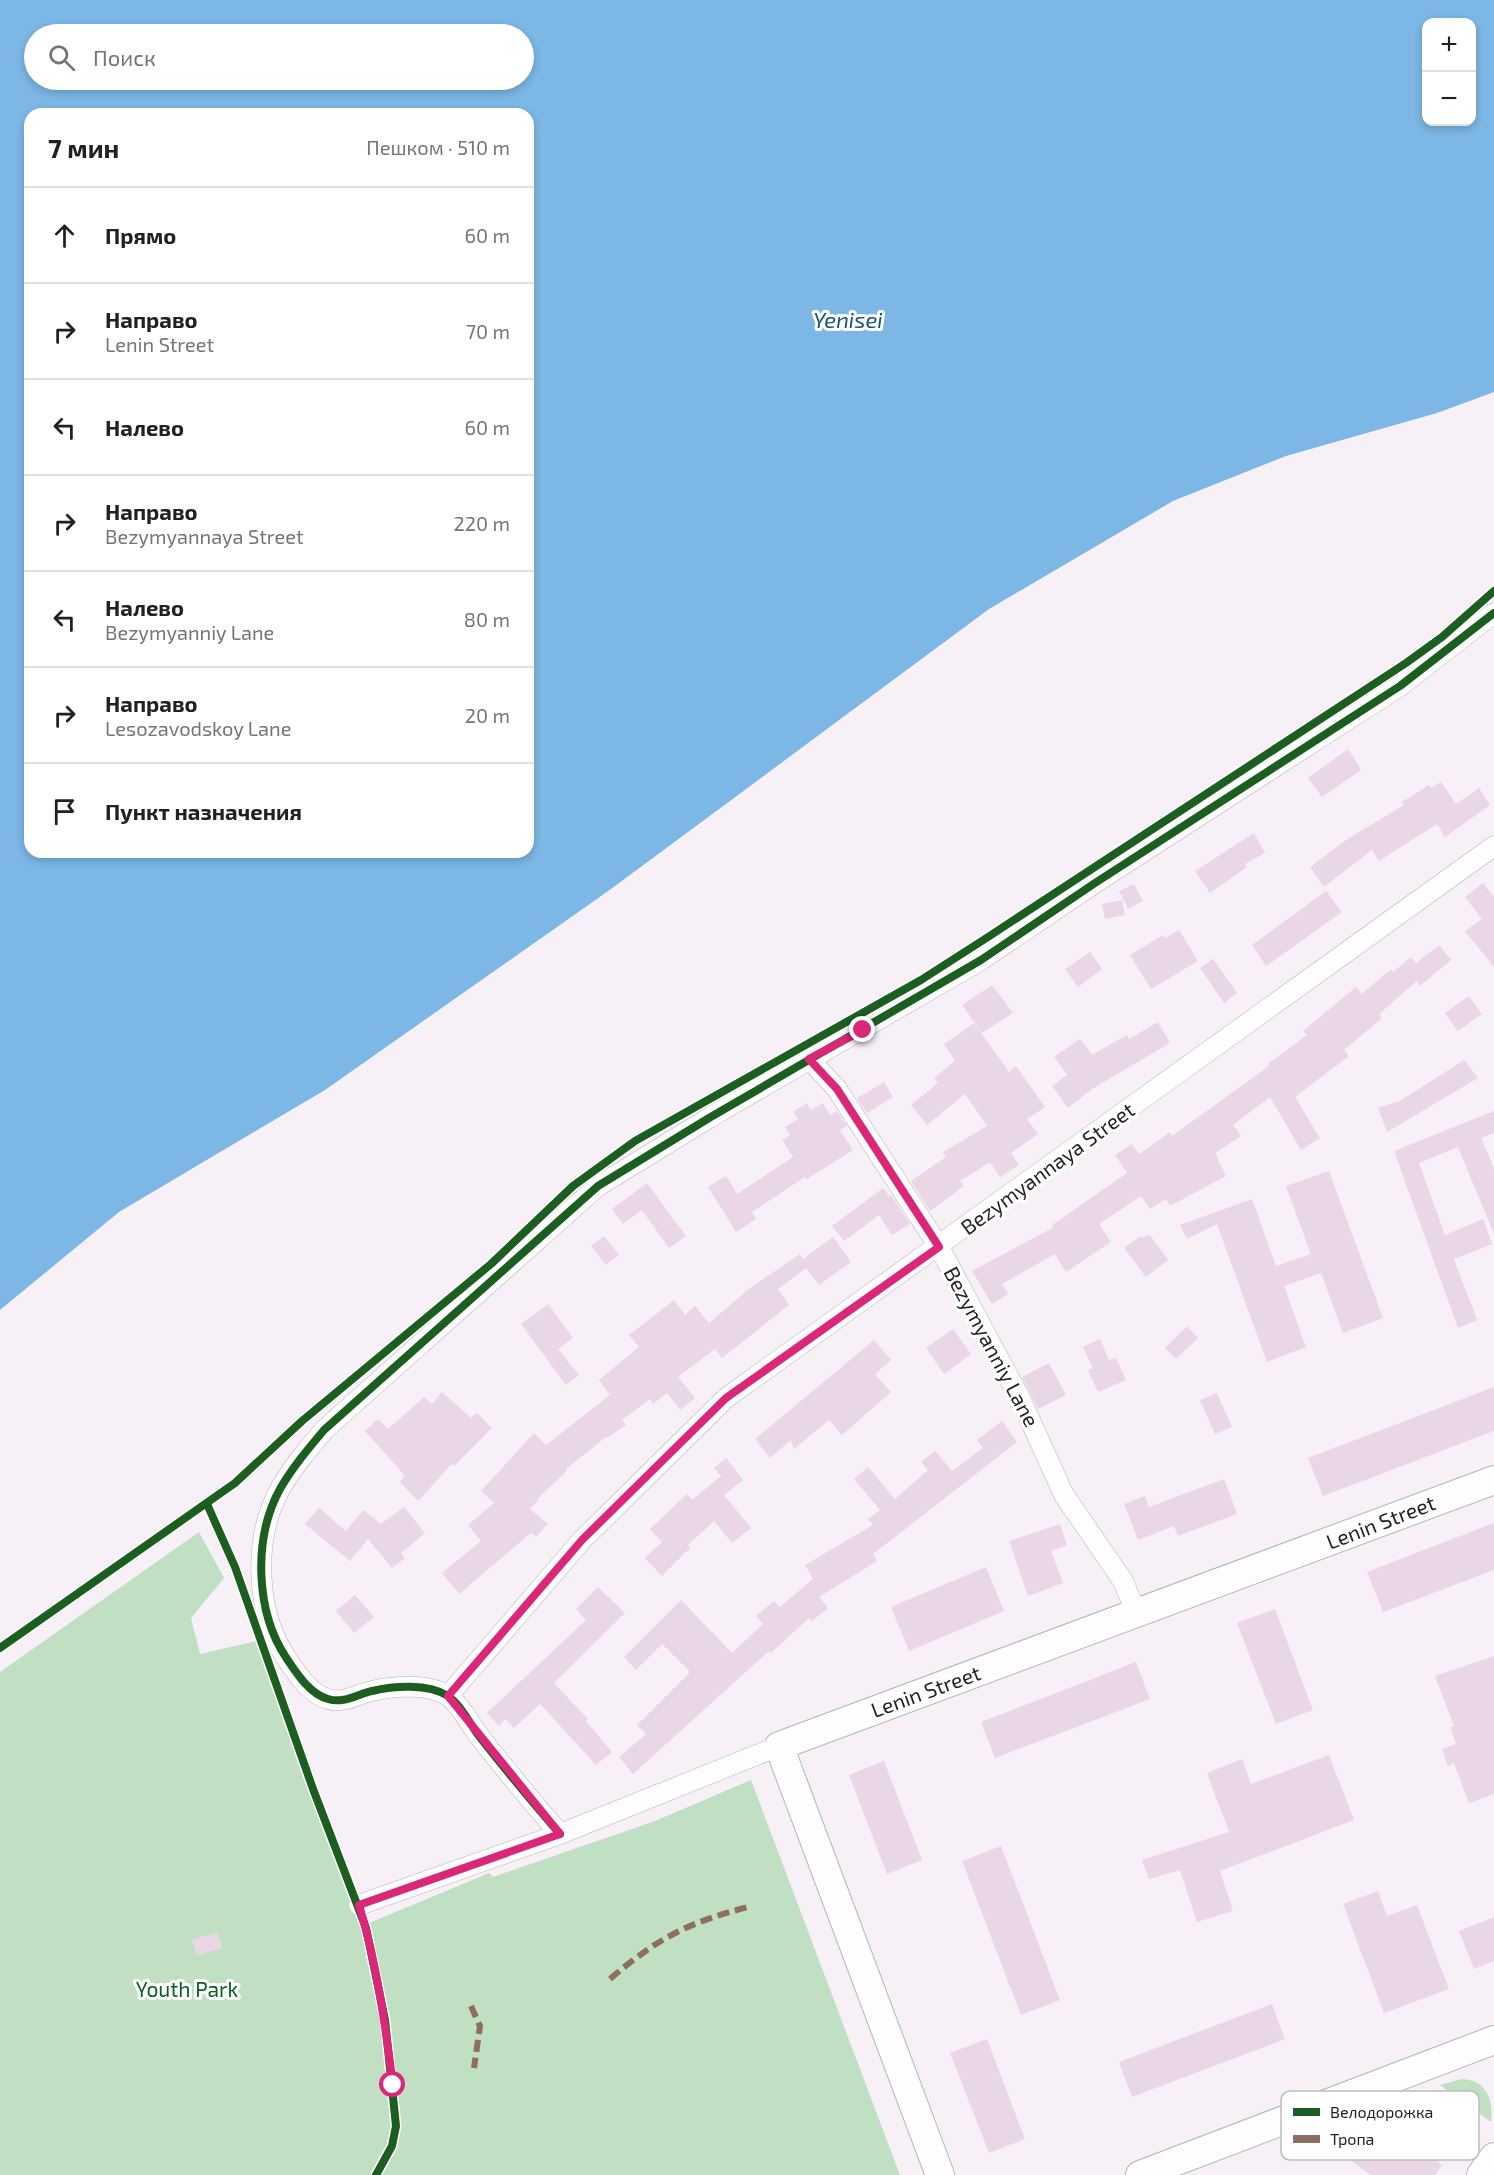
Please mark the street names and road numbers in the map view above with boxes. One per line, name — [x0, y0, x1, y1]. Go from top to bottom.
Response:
street label: Bezymyannaya Street — [955, 1096, 1139, 1239]
street label: Bezymyanniy Lane — [940, 1262, 1045, 1431]
street label: Lenin Street — [1322, 1489, 1438, 1554]
street label: Lenin Street — [867, 1659, 984, 1722]

